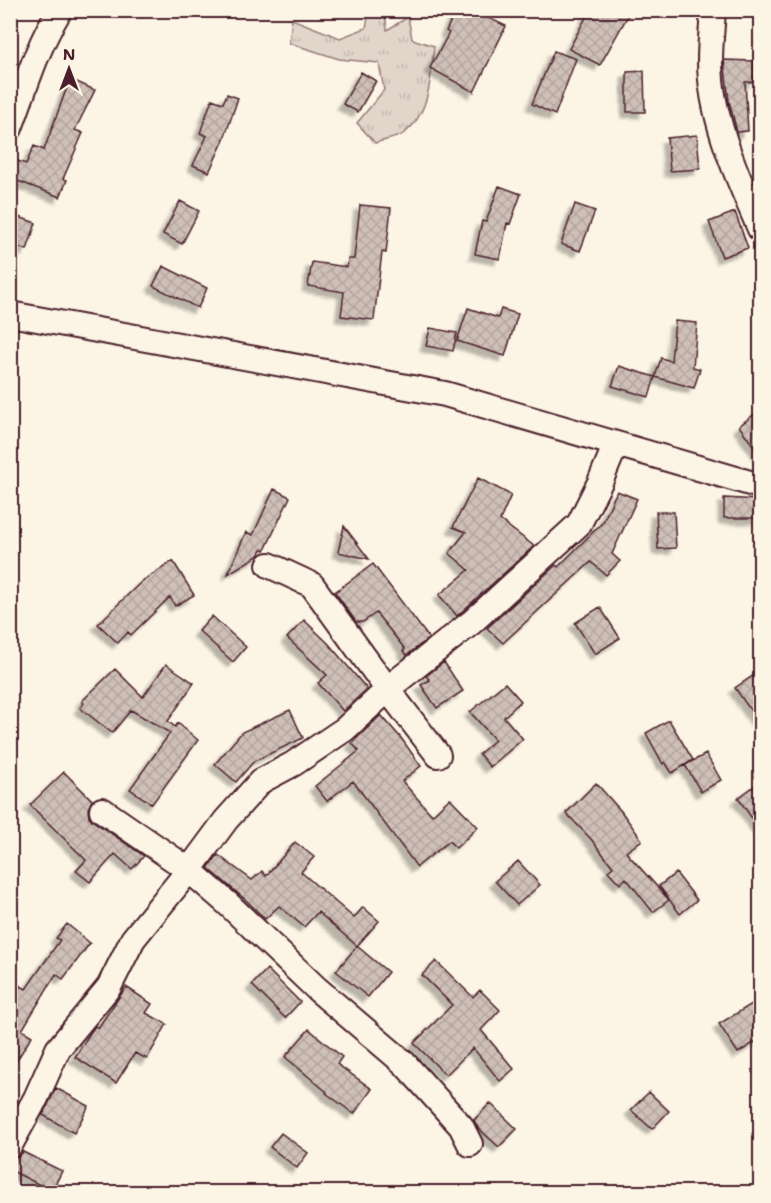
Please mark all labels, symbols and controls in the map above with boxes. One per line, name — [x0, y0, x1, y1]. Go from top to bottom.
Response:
north arrow — [39, 39, 99, 99]
text: N — [63, 44, 75, 65]

